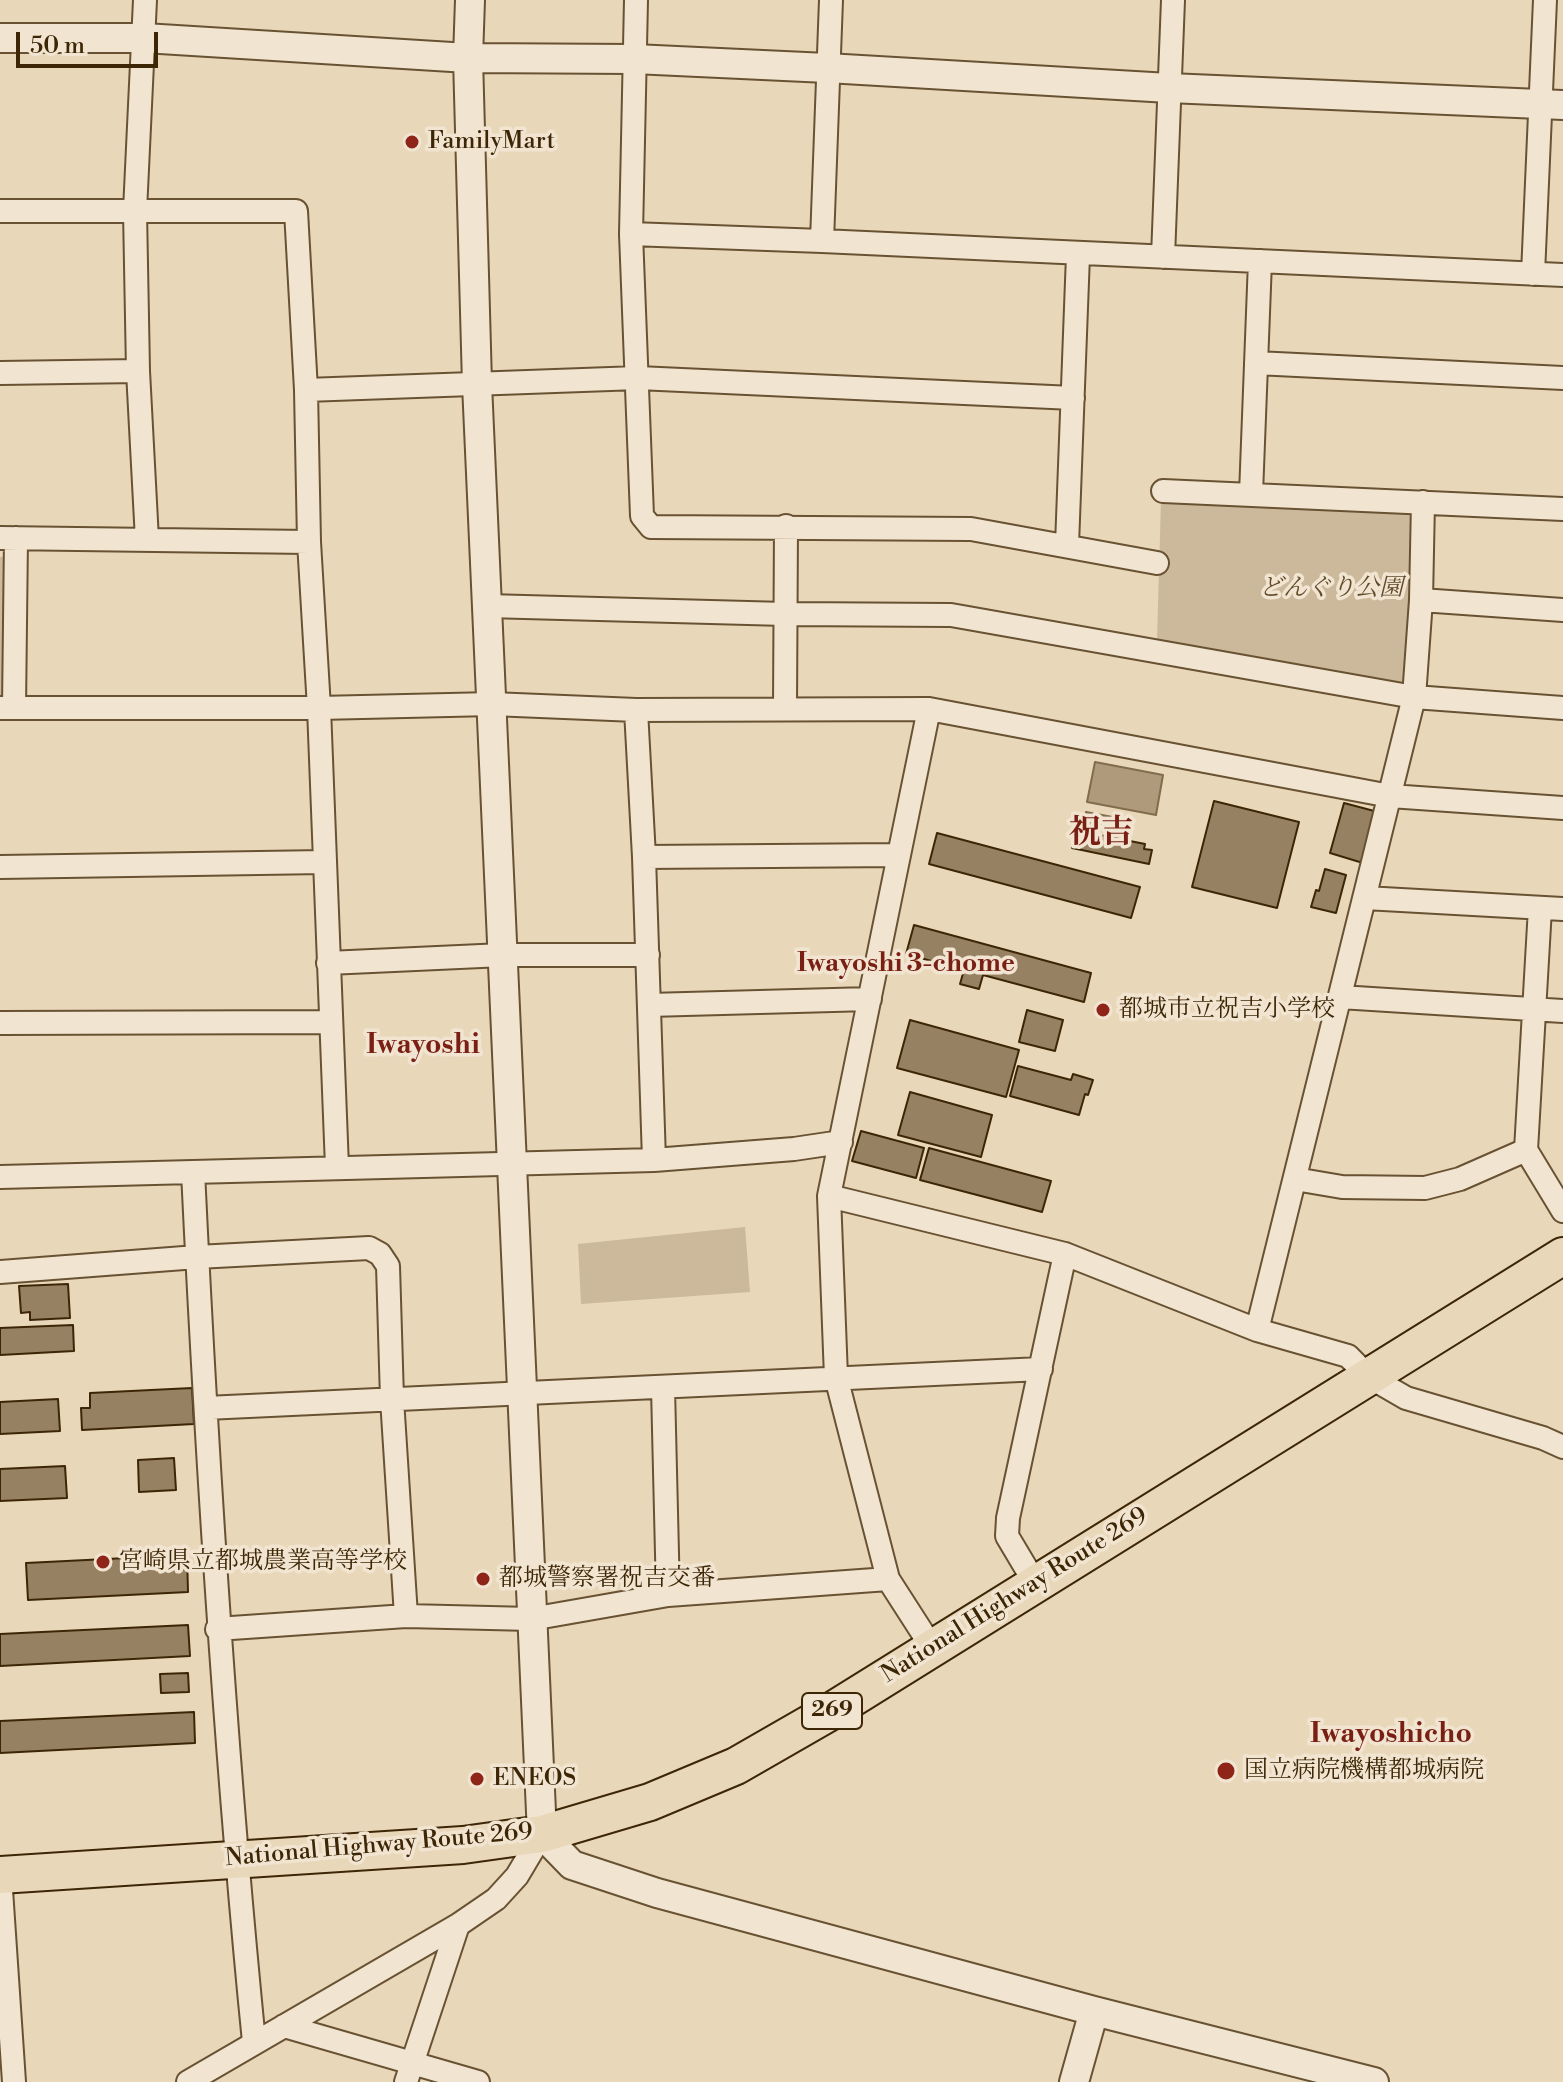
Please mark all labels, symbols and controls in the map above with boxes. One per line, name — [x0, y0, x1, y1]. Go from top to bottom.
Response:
scale bar — [20, 16, 162, 66]
text: 50 m — [30, 31, 85, 61]
place label: FamilyMart — [428, 128, 555, 156]
marker: FamilyMart — [403, 133, 421, 151]
park label: どんぐり公園 — [1259, 575, 1403, 603]
district label: 祝吉 — [1069, 815, 1133, 853]
district label: Iwayoshi 3-chome — [797, 949, 1015, 981]
place label: 都城市立祝吉小学校 — [1119, 996, 1335, 1024]
marker: 都城市立祝吉小学校 — [1094, 1001, 1112, 1019]
district label: Iwayoshi — [366, 1029, 480, 1063]
street label: National Highway Route 269 — [876, 1502, 1154, 1690]
place label: 宮崎県立都城農業高等学校 — [119, 1548, 407, 1576]
marker: 宮崎県立都城農業高等学校 — [94, 1553, 112, 1571]
place label: 都城警察署祝吉交番 — [499, 1565, 715, 1593]
marker: 都城警察署祝吉交番 — [474, 1570, 492, 1588]
road number: 269 — [802, 1693, 862, 1729]
district label: Iwayoshicho — [1310, 1718, 1472, 1752]
place label: 国立病院機構都城病院 — [1244, 1757, 1484, 1785]
marker: 国立病院機構都城病院 — [1215, 1760, 1237, 1782]
place label: ENEOS — [493, 1765, 576, 1793]
marker: ENEOS — [468, 1770, 486, 1788]
street label: National Highway Route 269 — [224, 1818, 534, 1874]

